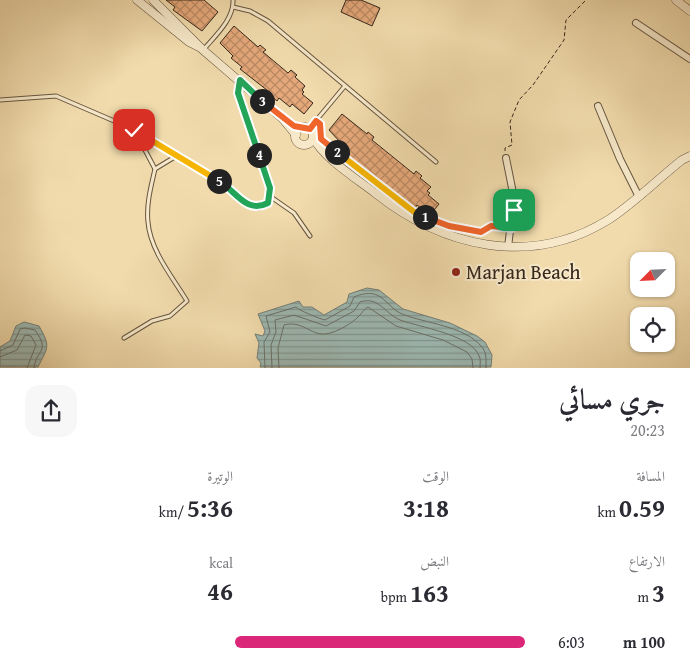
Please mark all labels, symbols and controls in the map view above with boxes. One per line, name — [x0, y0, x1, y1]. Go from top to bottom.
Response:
pin: 3 — [250, 88, 274, 114]
text: 3 — [259, 91, 266, 111]
pin — [113, 109, 155, 151]
icon: check — [120, 116, 148, 144]
pin: 2 — [324, 140, 350, 164]
pin: 4 — [246, 142, 272, 168]
text: 2 — [334, 142, 341, 162]
text: 4 — [256, 145, 263, 165]
pin: 5 — [206, 168, 232, 194]
text: 5 — [216, 171, 223, 191]
pin — [493, 189, 535, 231]
icon: arrive — [500, 196, 528, 224]
pin: 1 — [412, 204, 438, 230]
text: 1 — [422, 207, 429, 227]
north arrow — [630, 252, 675, 298]
map controls — [630, 252, 675, 352]
place label: Marjan Beach — [466, 257, 581, 286]
marker: Marjan Beach — [450, 266, 462, 278]
button: locate — [630, 307, 675, 352]
text: جري مسائي — [559, 378, 665, 419]
button: share — [25, 385, 77, 437]
text: 20:23 — [630, 418, 665, 442]
text: الوتيرة — [207, 466, 233, 486]
text: الوقت — [422, 466, 449, 486]
text: المسافة — [636, 466, 665, 486]
text: 5:36 — [187, 490, 233, 526]
text: 3:18 — [403, 490, 449, 526]
text: 0.59 — [619, 490, 665, 526]
text: /km — [159, 502, 187, 522]
text: km — [597, 502, 619, 522]
text: النبض — [420, 551, 449, 571]
text: الارتفاع — [629, 551, 665, 571]
text: kcal — [209, 553, 233, 573]
text: 46 — [207, 573, 233, 609]
text: 163 — [410, 575, 449, 611]
text: 3 — [652, 575, 665, 611]
text: bpm — [381, 587, 410, 607]
text: m — [638, 587, 652, 607]
text: 6:03 — [558, 630, 585, 654]
text: 100 m — [623, 630, 665, 654]

